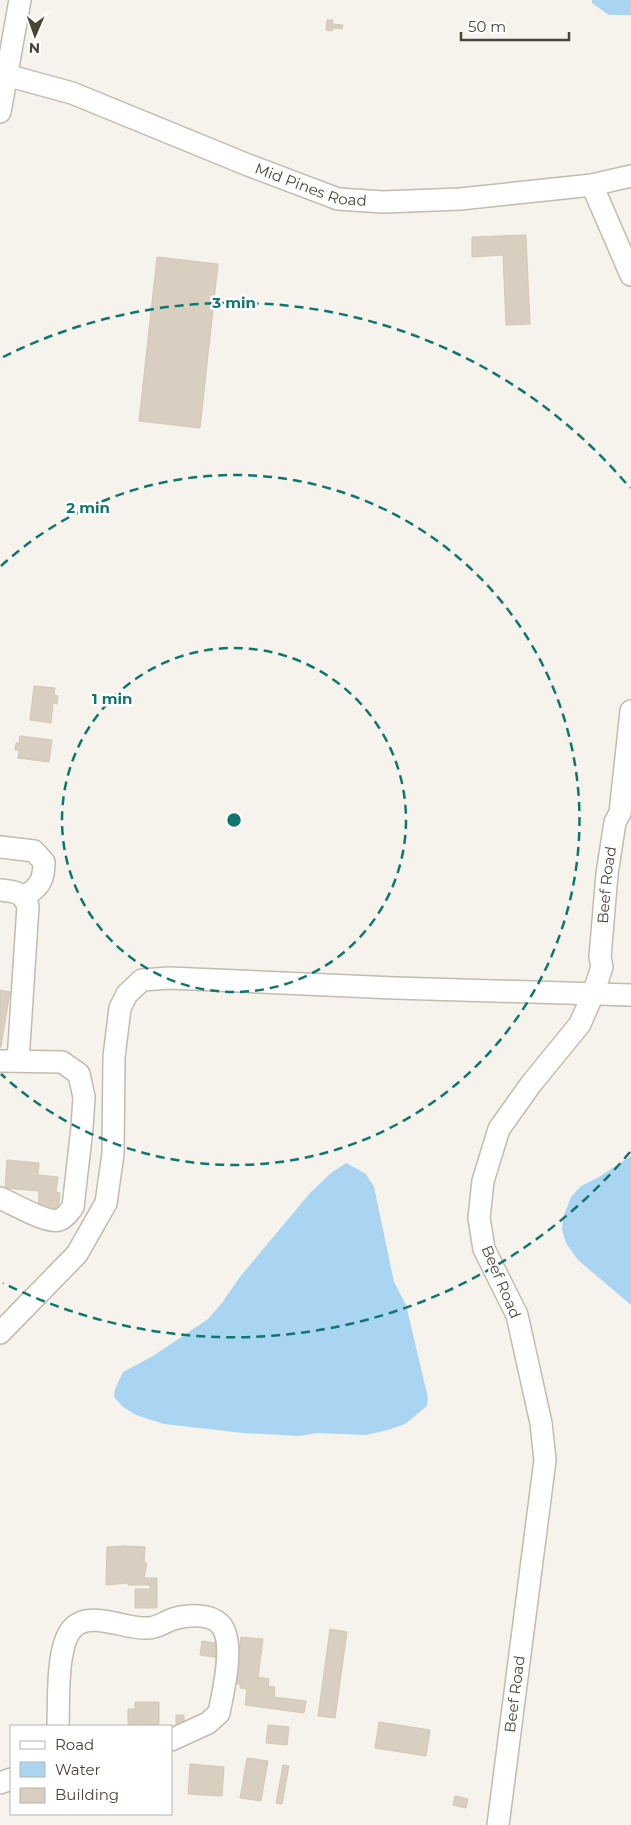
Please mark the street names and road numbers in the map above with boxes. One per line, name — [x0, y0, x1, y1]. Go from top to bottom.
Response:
street label: Mid Pines Road — [252, 158, 367, 210]
street label: Beef Road — [593, 845, 620, 924]
street label: Beef Road — [478, 1242, 525, 1321]
street label: Beef Road — [500, 1654, 529, 1734]

